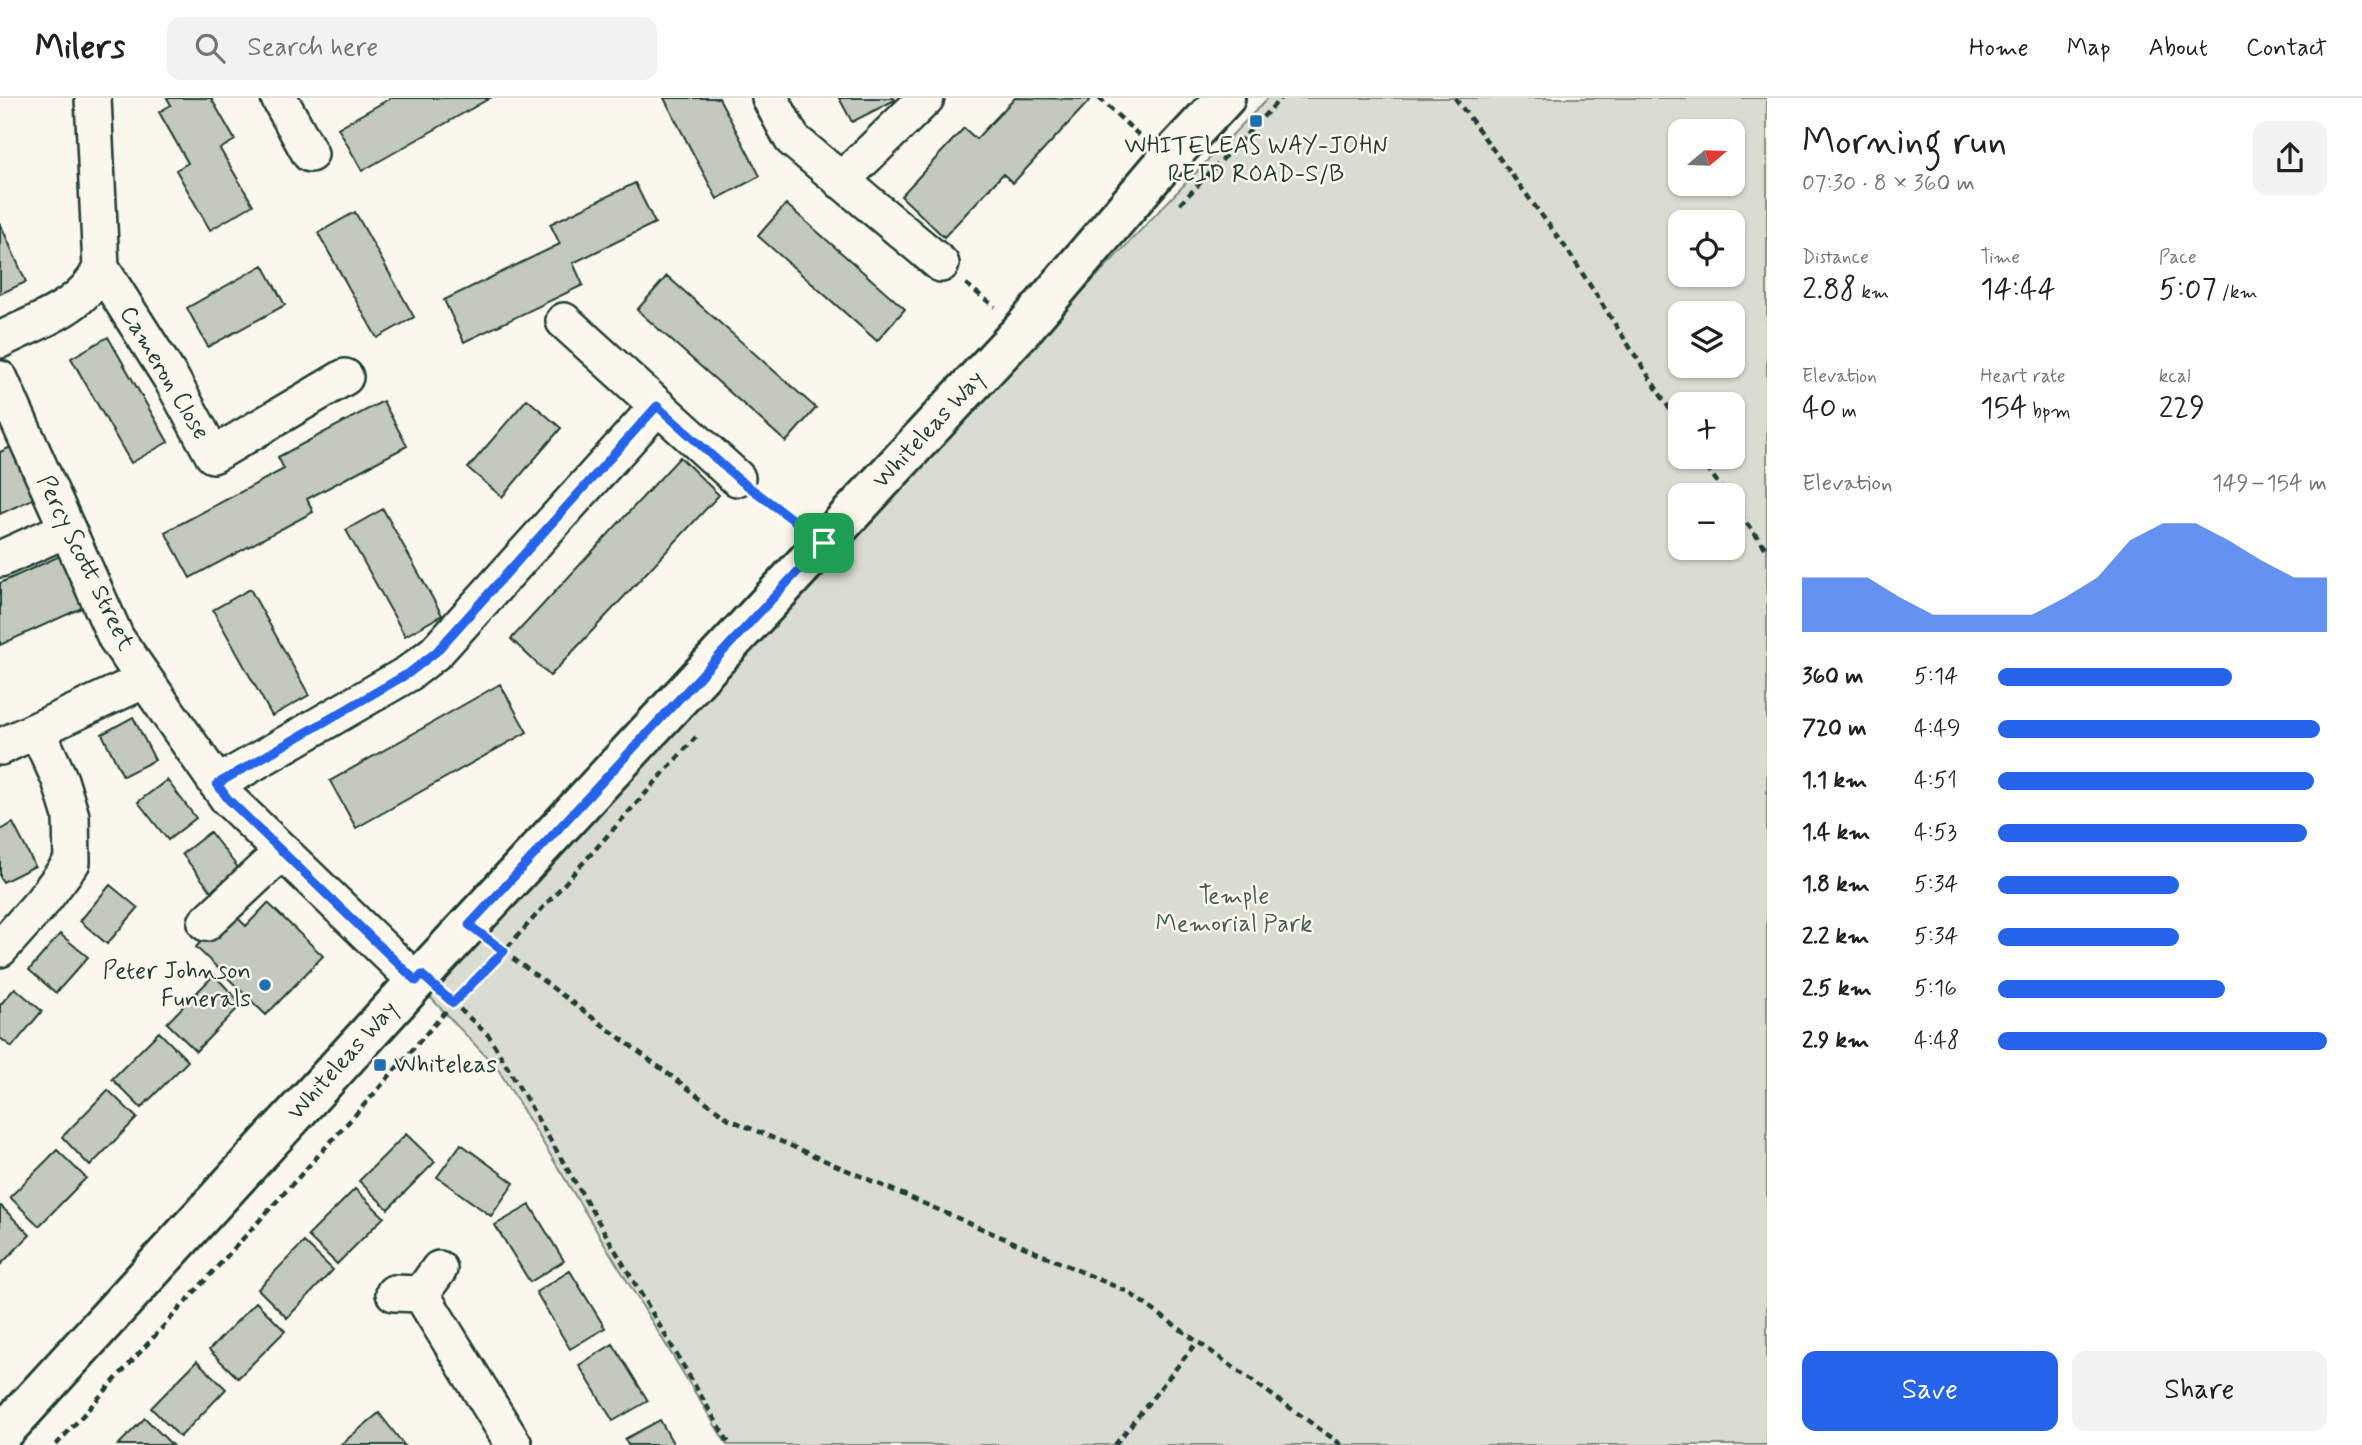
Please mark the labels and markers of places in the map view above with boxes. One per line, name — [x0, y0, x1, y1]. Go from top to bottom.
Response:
marker: WHITELEAS WAY-JOHN REID ROAD-S/B — [1248, 113, 1264, 129]
place label: WHITELEAS WAY-JOHN REID ROAD-S/B — [1124, 131, 1388, 190]
pin — [794, 513, 854, 573]
place label: Peter Johnson Funerals — [103, 956, 251, 1015]
marker: Peter Johnson Funerals — [257, 977, 273, 993]
place label: Whiteleas — [394, 1050, 497, 1081]
marker: Whiteleas — [372, 1057, 388, 1073]

